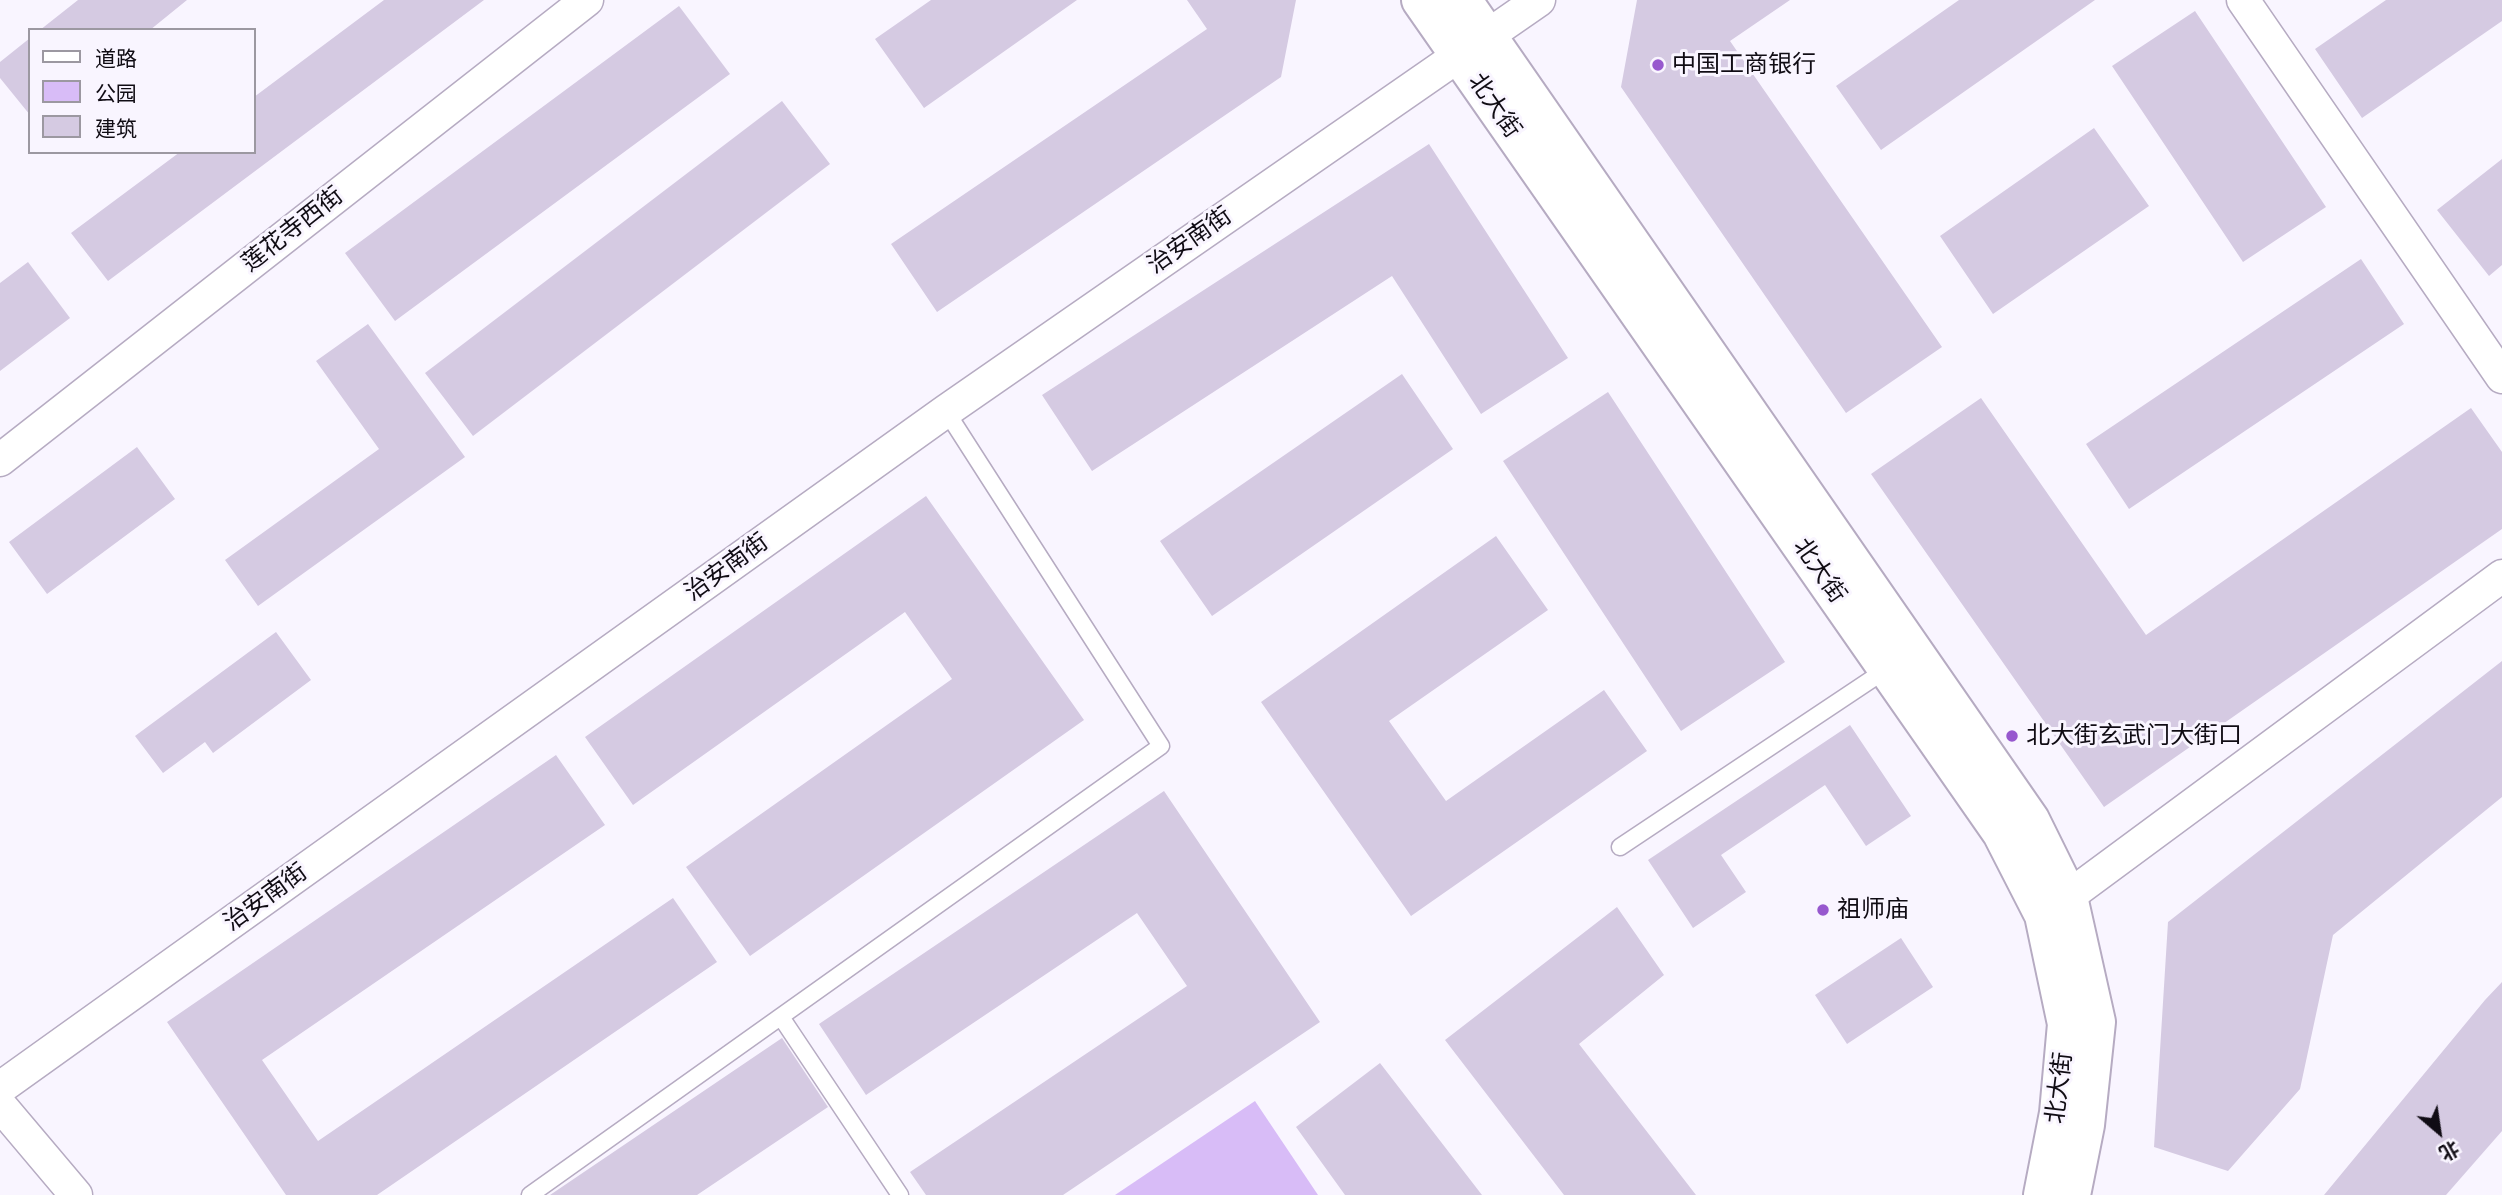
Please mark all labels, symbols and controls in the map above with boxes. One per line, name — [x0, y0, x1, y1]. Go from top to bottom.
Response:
legend — [28, 28, 256, 154]
text: 道路 — [95, 47, 137, 70]
place label: 中国工商银行 — [1672, 51, 1816, 79]
marker: 中国工商银行 — [1650, 57, 1666, 73]
street label: 北大街 — [1462, 68, 1526, 144]
text: 公园 — [95, 82, 137, 105]
text: 建筑 — [95, 117, 137, 140]
street label: 莲花寺西街 — [237, 182, 349, 278]
street label: 治安南街 — [1142, 202, 1238, 280]
street label: 治安南街 — [680, 528, 774, 608]
street label: 北大街 — [1787, 533, 1851, 609]
place label: 北大街玄武门大街口 — [2026, 722, 2242, 750]
marker: 北大街玄武门大街口 — [2004, 728, 2020, 744]
street label: 治安南街 — [219, 858, 313, 938]
place label: 祖师庙 — [1837, 896, 1909, 924]
marker: 祖师庙 — [1815, 902, 1831, 918]
street label: 北大街 — [2041, 1051, 2079, 1125]
north arrow — [2404, 1097, 2474, 1167]
text: 北 — [2436, 1137, 2463, 1165]

